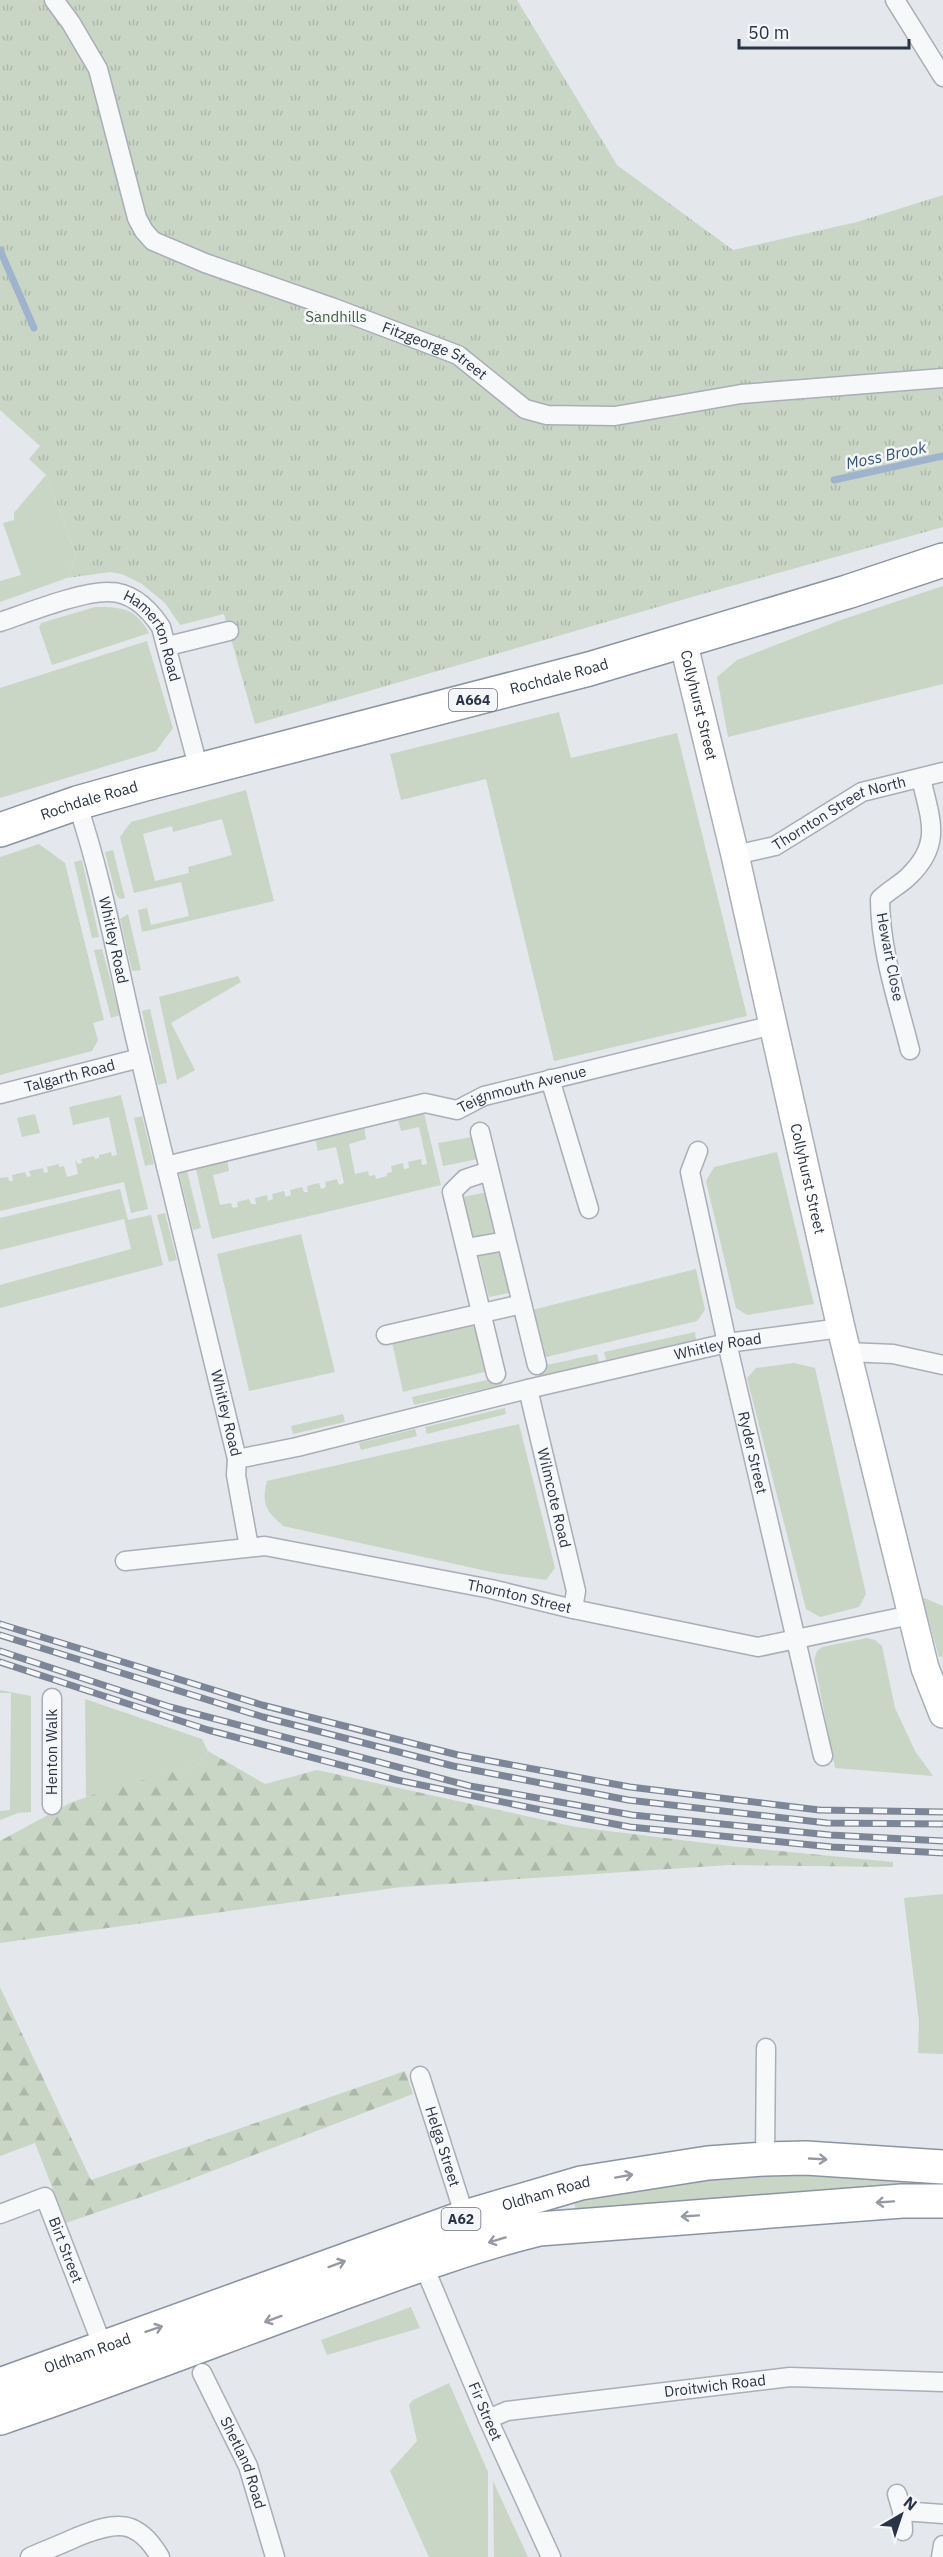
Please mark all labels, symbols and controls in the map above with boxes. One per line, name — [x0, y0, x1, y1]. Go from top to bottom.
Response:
scale bar — [739, 12, 908, 50]
text: 50 m — [748, 21, 790, 44]
park label: Sandhills — [305, 307, 367, 326]
street label: Fitzgeorge Street — [380, 317, 491, 384]
water label: Moss Brook — [844, 437, 929, 473]
street label: Hamerton Road — [121, 585, 185, 684]
street label: Collyhurst Street — [677, 648, 722, 762]
street label: Rochdale Road — [508, 654, 610, 698]
road number: A664 — [449, 689, 497, 711]
street label: Thornton Street North — [769, 772, 908, 854]
street label: Rochdale Road — [38, 776, 140, 824]
street label: Whitley Road — [95, 895, 133, 985]
street label: Hewart Close — [873, 911, 908, 1003]
street label: Talgarth Road — [22, 1055, 117, 1096]
street label: Teignmouth Avenue — [454, 1061, 588, 1117]
street label: Collyhurst Street — [786, 1121, 830, 1236]
street label: Whitley Road — [672, 1329, 763, 1364]
street label: Whitley Road — [207, 1368, 246, 1458]
street label: Ryder Street — [734, 1409, 772, 1496]
street label: Wilmcote Road — [533, 1446, 575, 1550]
street label: Thornton Street — [466, 1575, 573, 1617]
street label: Henton Walk — [42, 1709, 61, 1795]
street label: Helga Street — [421, 2104, 465, 2189]
one-way arrow — [807, 2153, 827, 2164]
one-way arrow — [613, 2170, 633, 2181]
street label: Oldham Road — [500, 2172, 592, 2215]
one-way arrow — [875, 2197, 895, 2208]
road number: A62 — [442, 2208, 480, 2230]
one-way arrow — [681, 2211, 701, 2222]
street label: Birt Street — [45, 2214, 87, 2286]
one-way arrow — [488, 2235, 507, 2246]
one-way arrow — [327, 2257, 346, 2268]
one-way arrow — [265, 2314, 283, 2325]
one-way arrow — [144, 2323, 163, 2334]
street label: Oldham Road — [41, 2329, 133, 2377]
street label: Droitwich Road — [663, 2370, 767, 2401]
street label: Fir Street — [465, 2379, 507, 2444]
street label: Shetland Road — [216, 2413, 270, 2511]
north arrow — [871, 2485, 931, 2545]
text: N — [900, 2492, 921, 2515]

